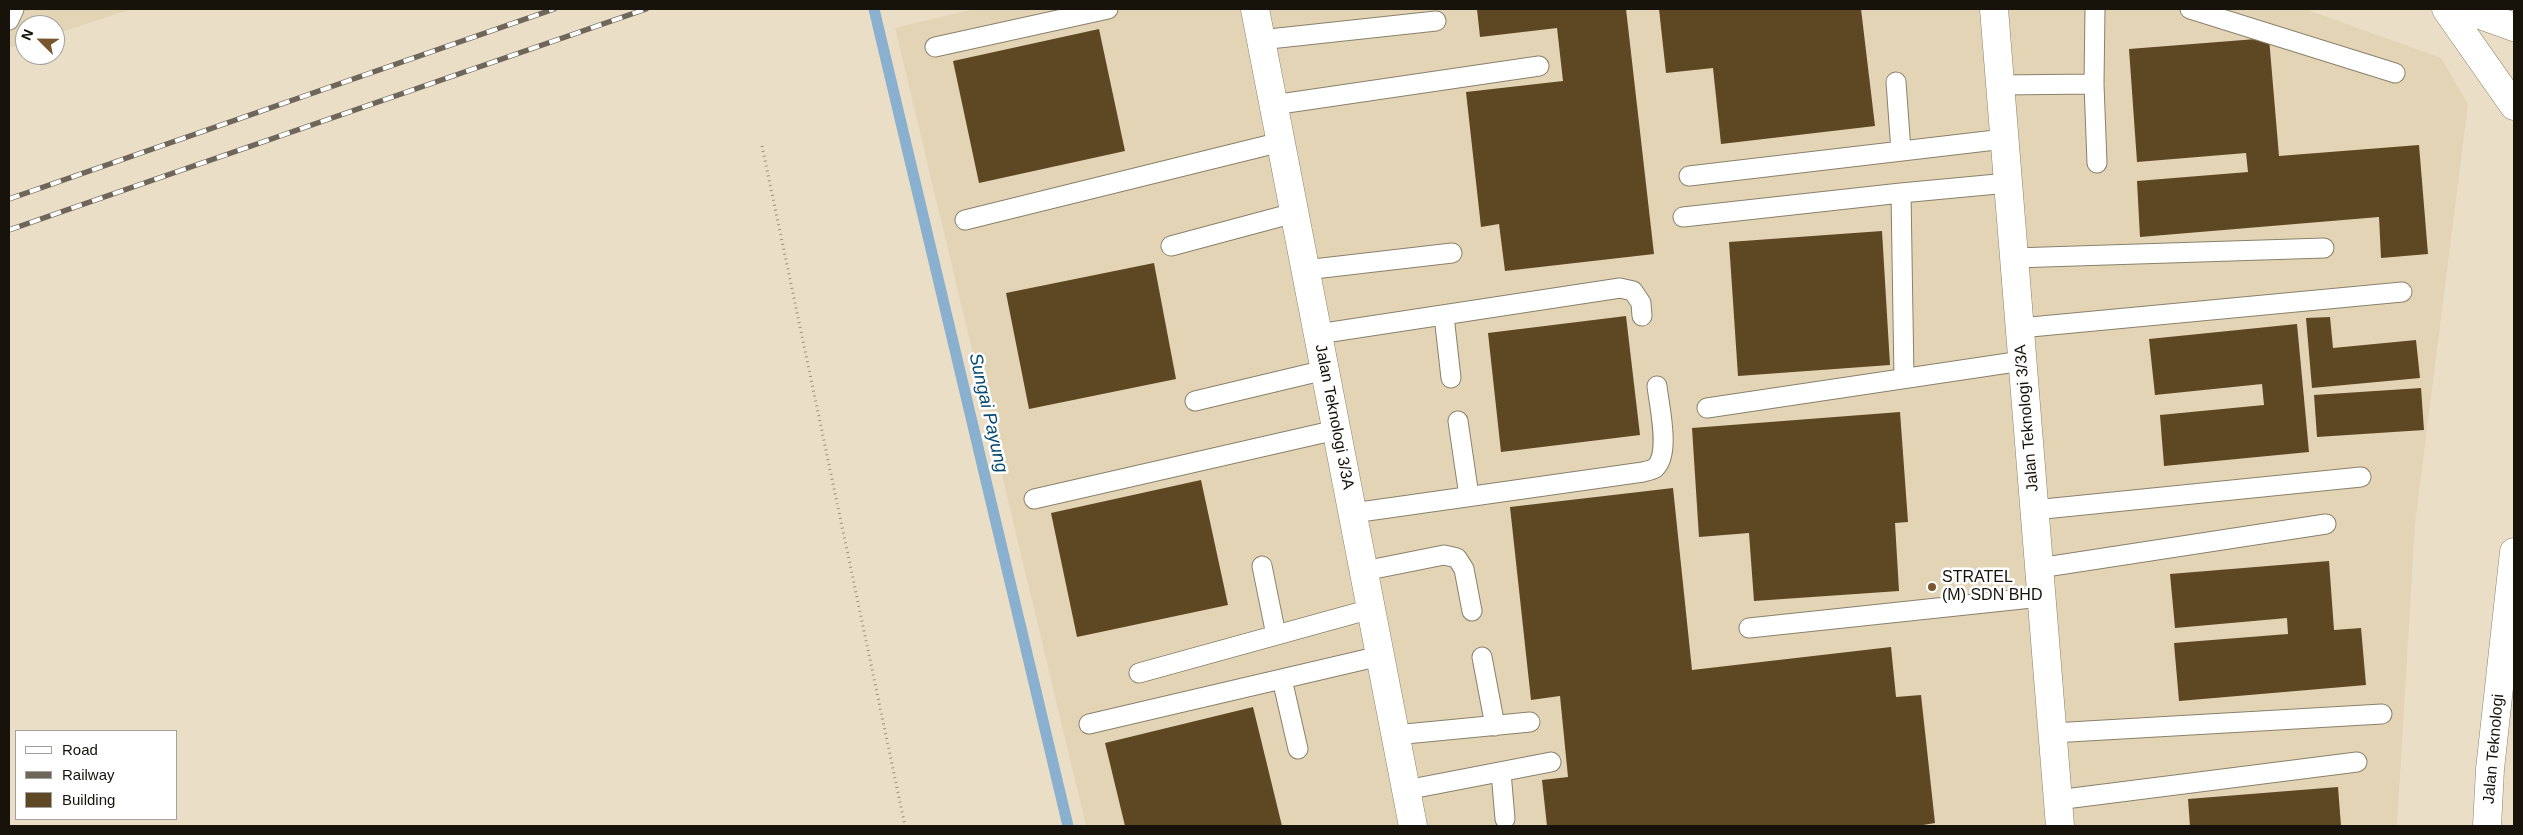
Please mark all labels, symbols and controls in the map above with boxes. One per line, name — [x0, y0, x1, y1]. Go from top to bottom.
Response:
north arrow — [15, 15, 65, 65]
text: N — [18, 27, 36, 42]
street label: Jalan Teknologi 3/3A — [1310, 343, 1358, 491]
street label: Jalan Teknologi 3/3A — [2011, 344, 2043, 492]
water label: Sungai Payung — [964, 351, 1012, 475]
place label: STRATEL (M) SDN BHD — [1942, 568, 2042, 606]
marker: STRATEL (M) SDN BHD — [1926, 581, 1938, 593]
street label: Jalan Teknologi — [2480, 693, 2508, 805]
legend — [15, 730, 178, 820]
text: Road — [62, 741, 98, 758]
text: Railway — [62, 766, 115, 783]
text: Building — [62, 791, 115, 808]

